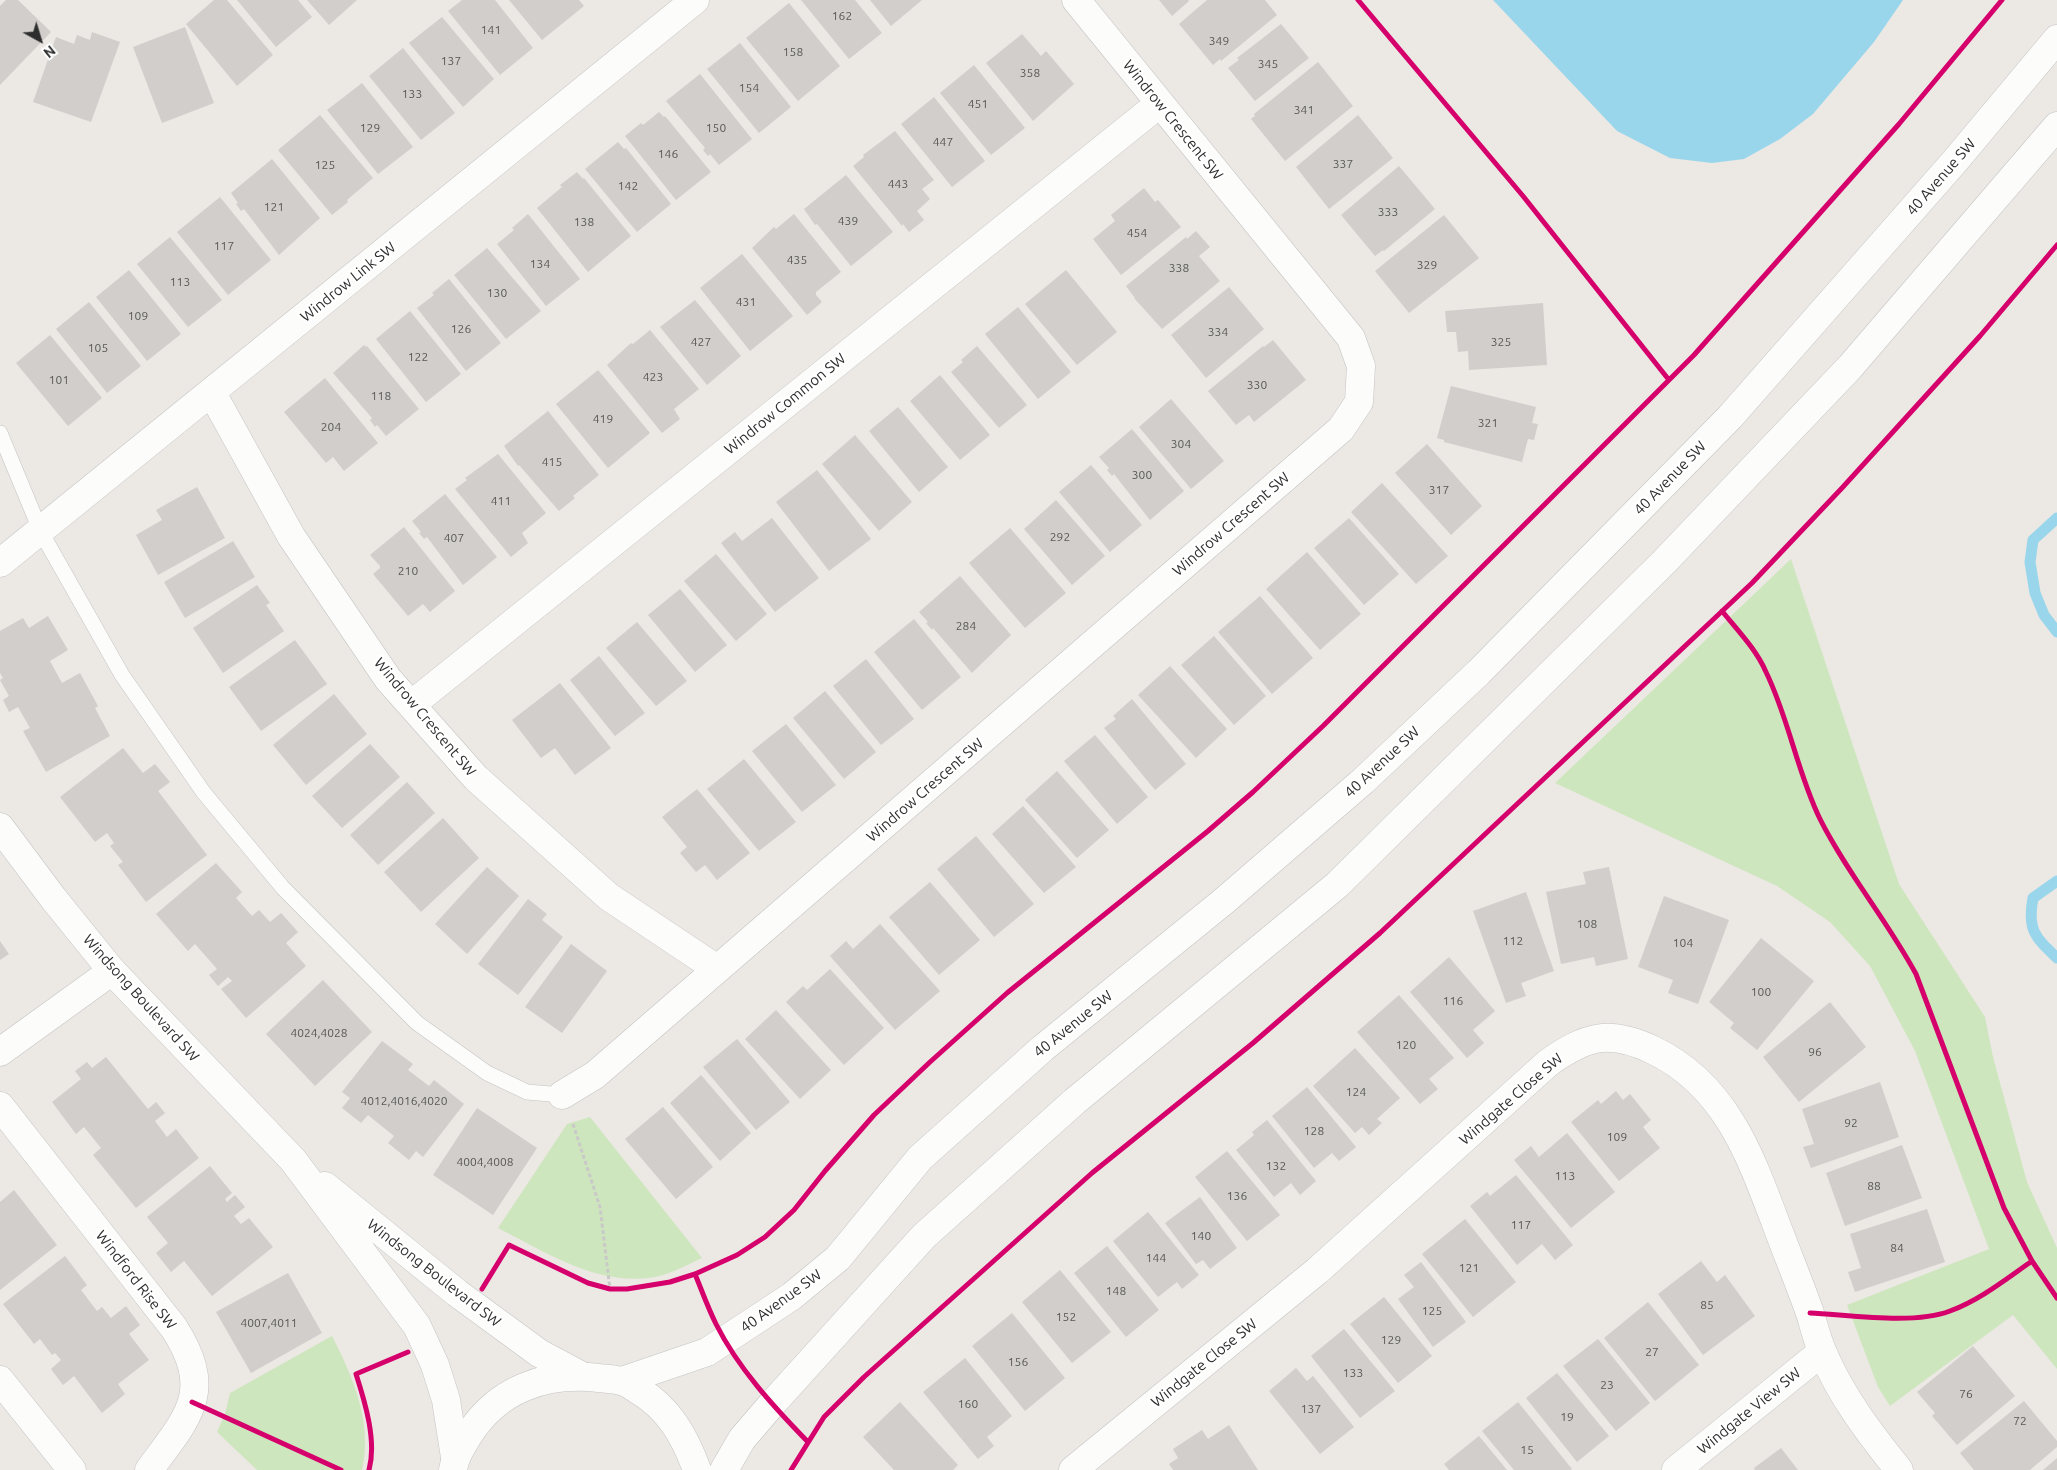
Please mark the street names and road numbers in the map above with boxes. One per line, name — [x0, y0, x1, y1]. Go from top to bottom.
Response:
street label: Windrow Crescent SW — [1119, 56, 1227, 184]
street label: 40 Avenue SW — [1903, 135, 1979, 219]
street label: Windrow Link SW — [297, 238, 399, 326]
street label: Windrow Common SW — [721, 349, 849, 459]
street label: 40 Avenue SW — [1630, 437, 1710, 519]
street label: Windrow Crescent SW — [1169, 468, 1293, 580]
street label: Windrow Crescent SW — [370, 654, 480, 780]
street label: 40 Avenue SW — [1341, 723, 1423, 801]
street label: Windrow Crescent SW — [863, 734, 987, 846]
street label: Windsong Boulevard SW — [79, 931, 203, 1065]
street label: 40 Avenue SW — [1030, 987, 1116, 1061]
street label: Windgate Close SW — [1456, 1049, 1566, 1149]
street label: Windsong Boulevard SW — [364, 1215, 504, 1331]
street label: Windford Rise SW — [92, 1227, 180, 1333]
street label: 40 Avenue SW — [737, 1265, 825, 1337]
street label: Windgate Close SW — [1147, 1315, 1261, 1411]
street label: Windgate View SW — [1694, 1364, 1804, 1458]

